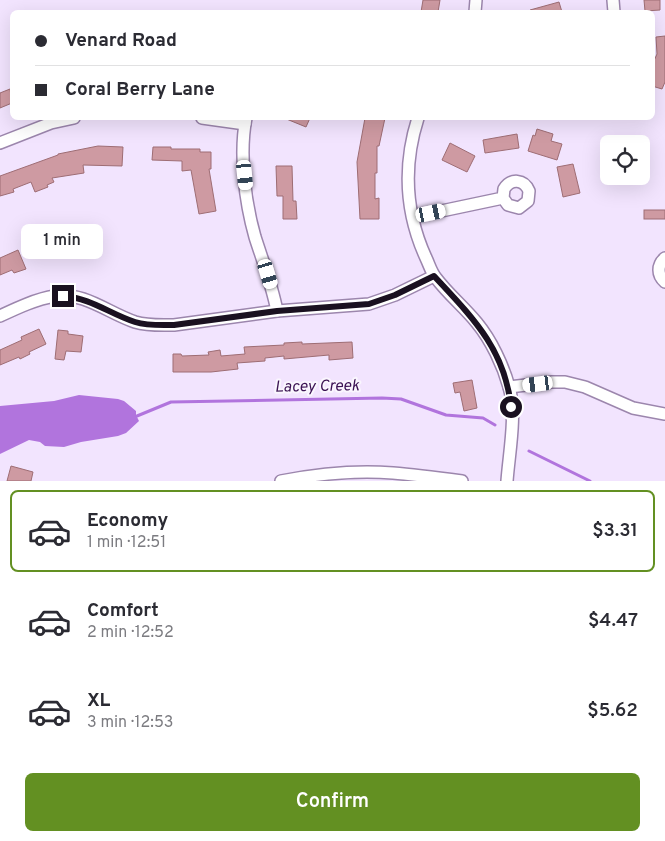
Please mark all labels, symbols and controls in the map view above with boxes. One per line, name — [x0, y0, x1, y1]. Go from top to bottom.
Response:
text: Venard Road — [65, 29, 177, 53]
text: Coral Berry Lane — [65, 78, 215, 102]
map controls — [600, 135, 650, 185]
button: locate — [600, 135, 650, 185]
car — [235, 159, 254, 191]
car — [414, 203, 447, 223]
callout: 1 min — [22, 224, 104, 258]
text: 1 min — [43, 231, 81, 251]
car — [256, 257, 279, 291]
route end — [52, 285, 74, 307]
car — [522, 375, 553, 393]
water label: Lacey Creek — [275, 376, 360, 398]
route start — [500, 396, 522, 418]
icon: car — [27, 509, 72, 554]
text: Economy — [87, 509, 168, 533]
text: $3.31 — [592, 519, 638, 543]
text: 1 min · 12:51 — [87, 533, 166, 553]
icon: car — [27, 599, 72, 644]
text: Comfort — [87, 599, 159, 623]
text: $4.47 — [588, 609, 638, 633]
text: 2 min · 12:52 — [87, 623, 174, 643]
icon: car — [27, 689, 72, 734]
text: XL — [87, 689, 110, 713]
text: $5.62 — [587, 699, 638, 723]
text: 3 min · 12:53 — [87, 713, 173, 733]
button: Confirm — [25, 773, 640, 831]

